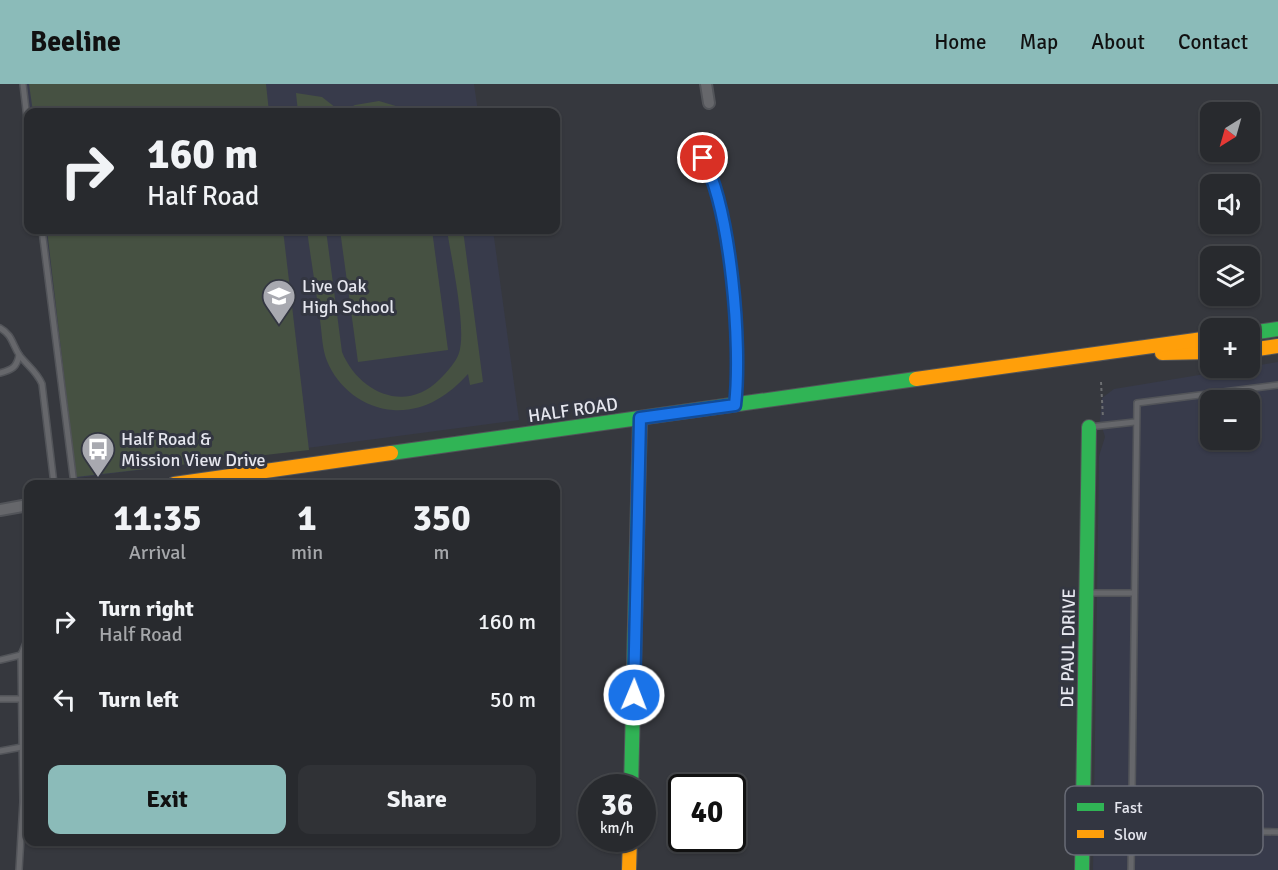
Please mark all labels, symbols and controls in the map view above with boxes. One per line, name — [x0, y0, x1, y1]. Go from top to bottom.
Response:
text: Beeline — [30, 25, 121, 59]
text: Home — [934, 29, 987, 55]
text: Map — [1020, 29, 1058, 55]
text: About — [1091, 29, 1145, 55]
text: Contact — [1178, 29, 1248, 55]
north arrow — [1200, 102, 1260, 162]
map controls — [1200, 102, 1260, 450]
text: 160 m — [147, 129, 258, 180]
icon: right — [48, 132, 126, 210]
pin — [677, 132, 728, 183]
icon: arrive — [686, 141, 719, 174]
button: sound — [1200, 174, 1260, 234]
text: Half Road — [147, 180, 259, 213]
button: layers — [1200, 246, 1260, 306]
place label: Live Oak High School — [302, 275, 395, 318]
school or university icon: Live Oak High School — [261, 278, 297, 325]
button: + — [1200, 318, 1260, 378]
button: − — [1200, 390, 1260, 450]
street label: HALF ROAD — [527, 393, 619, 427]
place label: Half Road & Mission View Drive — [121, 428, 265, 471]
bus stop icon: Half Road & Mission View Drive — [80, 431, 116, 478]
text: 11:35 — [113, 496, 202, 541]
text: 1 — [297, 496, 317, 541]
text: 350 — [412, 496, 471, 541]
text: Arrival — [129, 540, 186, 565]
text: min — [291, 540, 323, 565]
text: m — [434, 540, 450, 565]
street label: DE PAUL DRIVE — [1056, 588, 1080, 708]
text: Turn right — [99, 595, 194, 622]
icon: right — [48, 605, 81, 638]
text: 160 m — [478, 608, 536, 635]
text: Half Road — [99, 622, 182, 647]
position arrow — [602, 663, 666, 727]
icon: left — [48, 683, 81, 716]
text: Turn left — [99, 686, 179, 713]
text: 50 m — [490, 686, 536, 713]
button: Exit — [48, 765, 286, 834]
button: Share — [298, 765, 536, 834]
speed limit sign: 40 — [668, 774, 746, 852]
legend — [1065, 786, 1263, 855]
text: 36 — [601, 787, 633, 824]
text: Fast — [1114, 798, 1143, 818]
text: km/h — [600, 819, 634, 837]
text: Slow — [1114, 825, 1148, 845]

